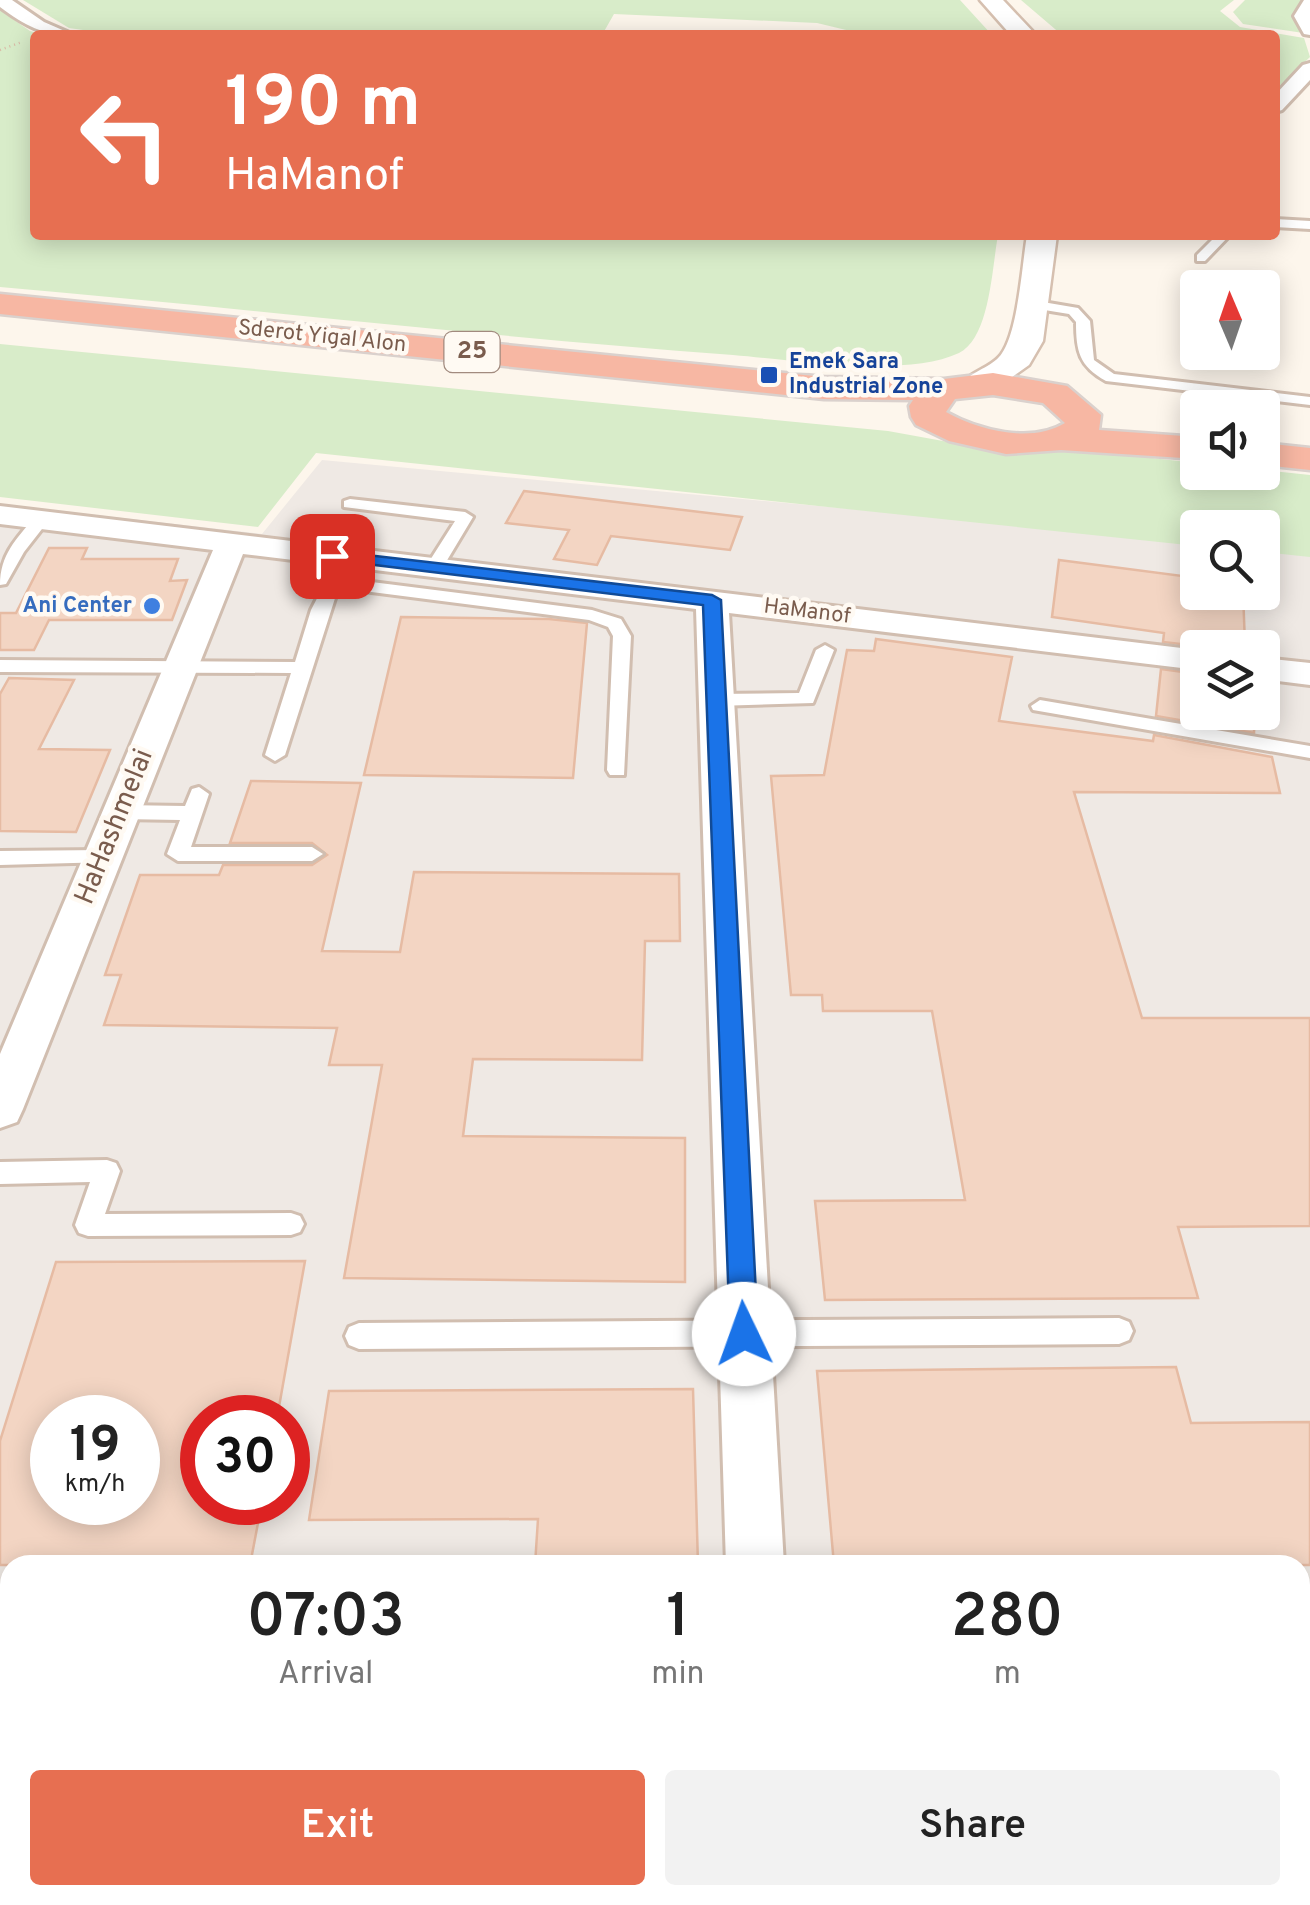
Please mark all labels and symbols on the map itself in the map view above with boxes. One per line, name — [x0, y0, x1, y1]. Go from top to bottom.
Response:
north arrow — [1180, 270, 1280, 370]
street label: Sderot Yigal Alon — [237, 315, 407, 359]
road number: 25 — [444, 332, 500, 372]
place label: Emek Sara Industrial Zone — [789, 349, 943, 401]
marker: Emek Sara Industrial Zone — [758, 364, 780, 386]
pin — [290, 514, 375, 599]
place label: Ani Center — [22, 593, 132, 620]
street label: HaManof — [762, 593, 852, 631]
marker: Ani Center — [141, 595, 163, 617]
street label: HaHashmelai — [67, 744, 163, 910]
position arrow — [692, 1282, 796, 1386]
speed limit sign: 30 — [180, 1395, 310, 1525]

